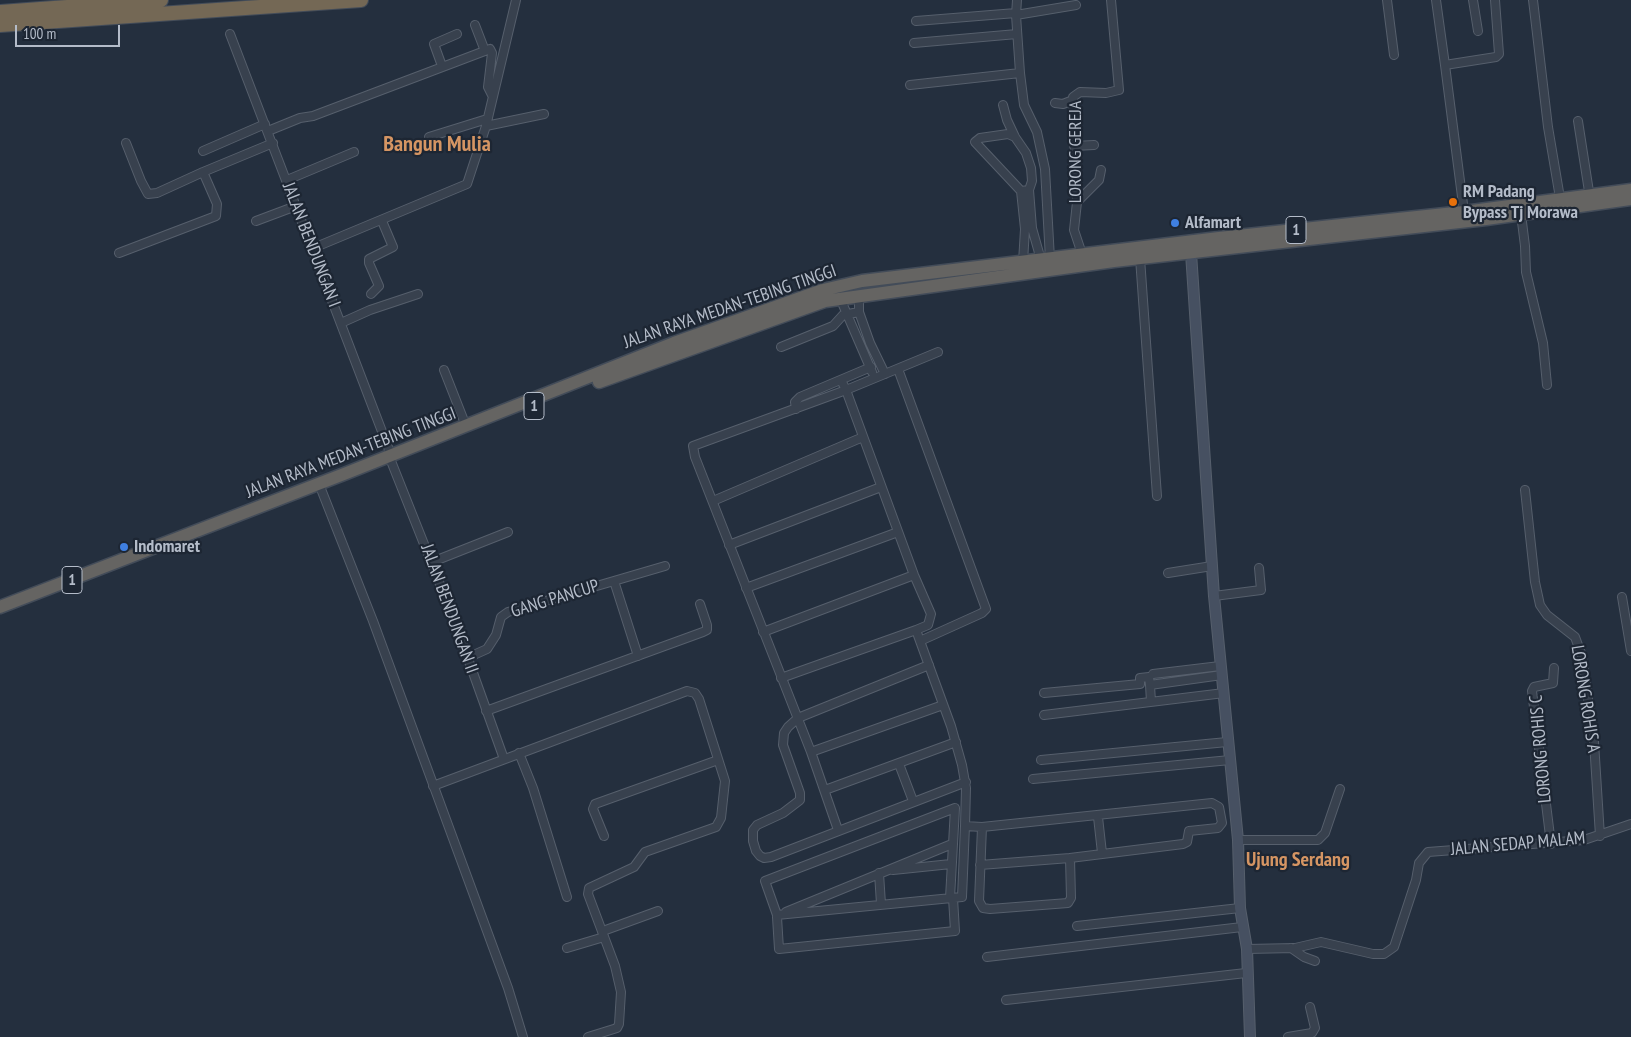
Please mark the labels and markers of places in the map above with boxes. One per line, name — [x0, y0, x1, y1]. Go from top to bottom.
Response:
place label: RM Padang Bypass Tj Morawa — [1463, 181, 1578, 223]
marker: RM Padang Bypass Tj Morawa — [1447, 196, 1459, 208]
place label: Alfamart — [1185, 212, 1241, 234]
marker: Alfamart — [1169, 217, 1181, 229]
place label: Indomaret — [134, 536, 200, 558]
marker: Indomaret — [118, 541, 130, 553]

